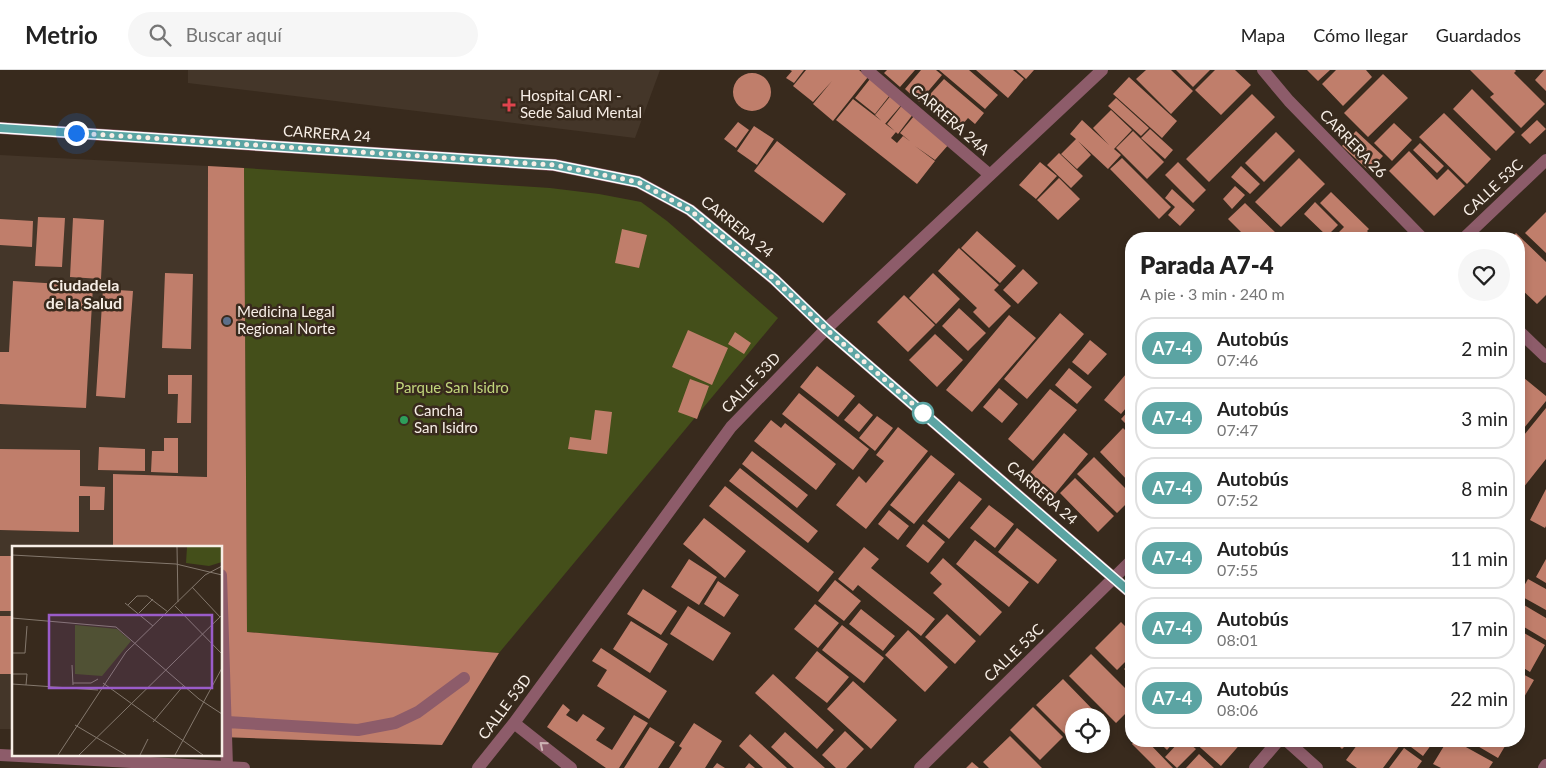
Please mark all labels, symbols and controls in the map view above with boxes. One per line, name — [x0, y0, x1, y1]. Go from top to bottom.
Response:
search box — [128, 12, 478, 57]
text: Metrio — [25, 20, 98, 49]
icon: search — [146, 21, 174, 49]
text: Buscar aquí — [186, 23, 282, 46]
text: Mapa — [1241, 24, 1285, 46]
text: Cómo llegar — [1313, 24, 1408, 46]
text: Guardados — [1436, 24, 1521, 46]
street label: CARRERA 24A — [908, 80, 994, 159]
place label: Hospital CARI - Sede Salud Mental — [520, 86, 642, 121]
marker: Hospital CARI - Sede Salud Mental — [502, 98, 516, 112]
street label: CARRERA 26 — [1317, 105, 1391, 181]
your location — [64, 121, 89, 146]
street label: CARRERA 24 — [283, 121, 372, 145]
street label: CALLE 53C — [1459, 155, 1526, 220]
street label: CARRERA 24 — [698, 192, 778, 261]
button: heart — [1458, 249, 1510, 301]
text: Parada A7-4 — [1140, 250, 1274, 279]
district label: Ciudadela de la Salud — [46, 275, 122, 312]
text: A pie · 3 min · 240 m — [1140, 284, 1285, 303]
place label: Medicina Legal Regional Norte — [237, 302, 335, 337]
marker: Medicina Legal Regional Norte — [221, 315, 233, 327]
text: Autobús — [1217, 327, 1289, 350]
text: A7-4 — [1152, 337, 1192, 359]
text: 2 min — [1461, 337, 1508, 360]
street label: CALLE 53D — [717, 348, 783, 416]
text: 07:46 — [1217, 350, 1258, 369]
park label: Parque San Isidro — [395, 378, 509, 396]
text: Autobús — [1217, 397, 1289, 420]
place label: Cancha San Isidro — [414, 401, 478, 436]
unlabelled marker — [912, 402, 934, 424]
text: A7-4 — [1152, 407, 1192, 429]
text: 3 min — [1461, 407, 1508, 430]
marker: Cancha San Isidro — [398, 414, 410, 426]
text: 07:47 — [1217, 420, 1258, 439]
street label: CARRERA 24 — [1004, 457, 1082, 528]
text: Autobús — [1217, 467, 1289, 490]
text: A7-4 — [1152, 477, 1192, 499]
text: 8 min — [1461, 477, 1508, 500]
text: 07:52 — [1217, 490, 1258, 509]
text: Autobús — [1217, 537, 1289, 560]
inset map — [12, 546, 222, 756]
text: A7-4 — [1152, 547, 1192, 569]
text: 11 min — [1450, 547, 1508, 570]
text: 07:55 — [1217, 560, 1258, 579]
text: Autobús — [1217, 607, 1289, 630]
text: A7-4 — [1152, 617, 1192, 639]
text: 17 min — [1450, 617, 1508, 640]
street label: CALLE 53C — [980, 620, 1047, 685]
text: 08:01 — [1217, 630, 1258, 649]
street label: CALLE 53D — [474, 670, 535, 743]
text: Autobús — [1217, 677, 1289, 700]
text: A7-4 — [1152, 687, 1192, 709]
text: 22 min — [1450, 687, 1508, 710]
text: 08:06 — [1217, 700, 1258, 719]
map controls — [1065, 708, 1110, 753]
button: locate — [1065, 708, 1110, 753]
one-way arrow — [539, 742, 548, 751]

